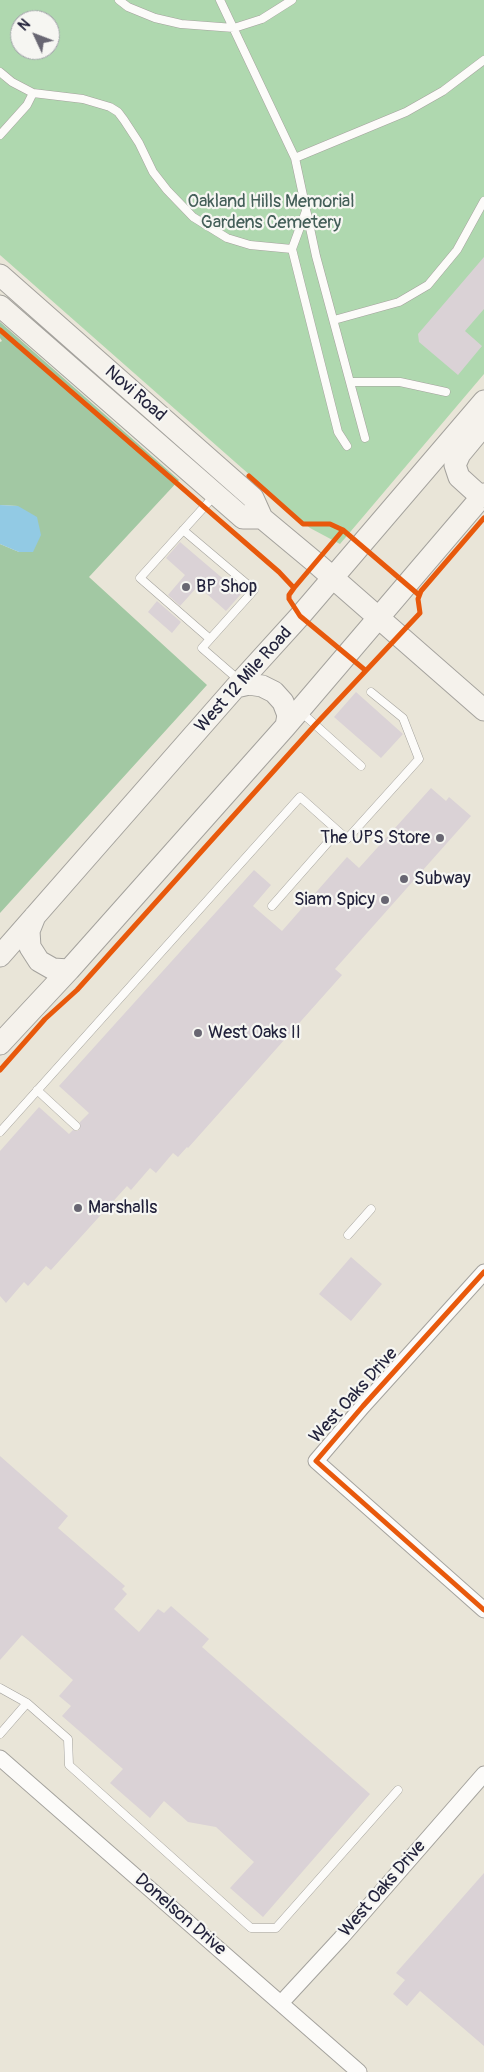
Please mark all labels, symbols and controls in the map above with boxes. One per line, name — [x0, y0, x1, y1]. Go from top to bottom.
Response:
north arrow — [10, 10, 60, 60]
text: N — [15, 16, 34, 34]
park label: Oakland Hills Memorial Gardens Cemetery — [187, 191, 355, 233]
street label: Novi Road — [100, 361, 170, 427]
place label: BP Shop — [196, 576, 257, 598]
marker: BP Shop — [180, 581, 192, 593]
street label: West 12 Mile Road — [191, 623, 297, 737]
place label: The UPS Store — [320, 827, 430, 849]
marker: The UPS Store — [434, 832, 446, 844]
place label: Subway — [414, 868, 471, 890]
marker: Subway — [398, 873, 410, 885]
place label: Siam Spicy — [294, 889, 375, 911]
marker: Siam Spicy — [379, 894, 391, 906]
place label: West Oaks II — [208, 1022, 301, 1044]
marker: West Oaks II — [192, 1027, 204, 1039]
place label: Marshalls — [88, 1197, 157, 1219]
marker: Marshalls — [72, 1202, 84, 1214]
street label: West Oaks Drive — [305, 1344, 403, 1448]
street label: West Oaks Drive — [335, 1836, 431, 1942]
street label: Donelson Drive — [130, 1869, 230, 1961]

